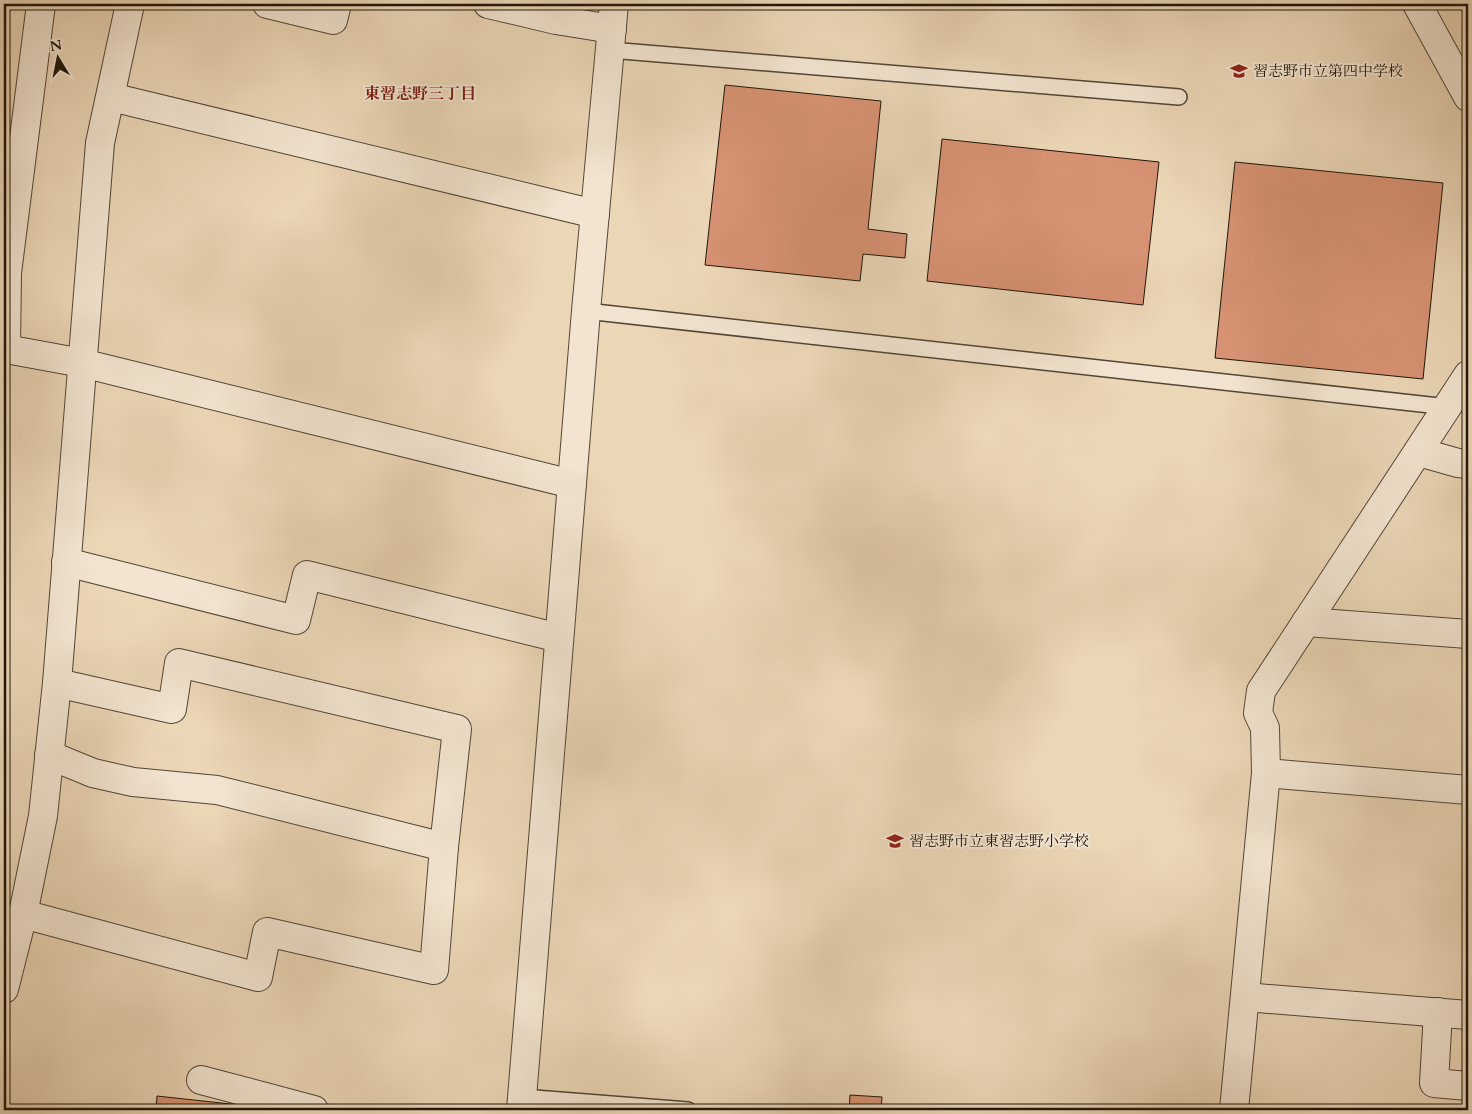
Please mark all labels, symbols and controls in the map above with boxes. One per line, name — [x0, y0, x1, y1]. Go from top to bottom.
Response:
north arrow — [32, 32, 82, 82]
text: N — [48, 35, 63, 56]
school or university icon: 習志野市立第四中学校 — [1229, 61, 1249, 81]
place label: 習志野市立第四中学校 — [1253, 61, 1403, 81]
district label: 東習志野三丁目 — [364, 83, 476, 105]
school or university icon: 習志野市立東習志野小学校 — [885, 831, 905, 851]
place label: 習志野市立東習志野小学校 — [909, 831, 1089, 851]

